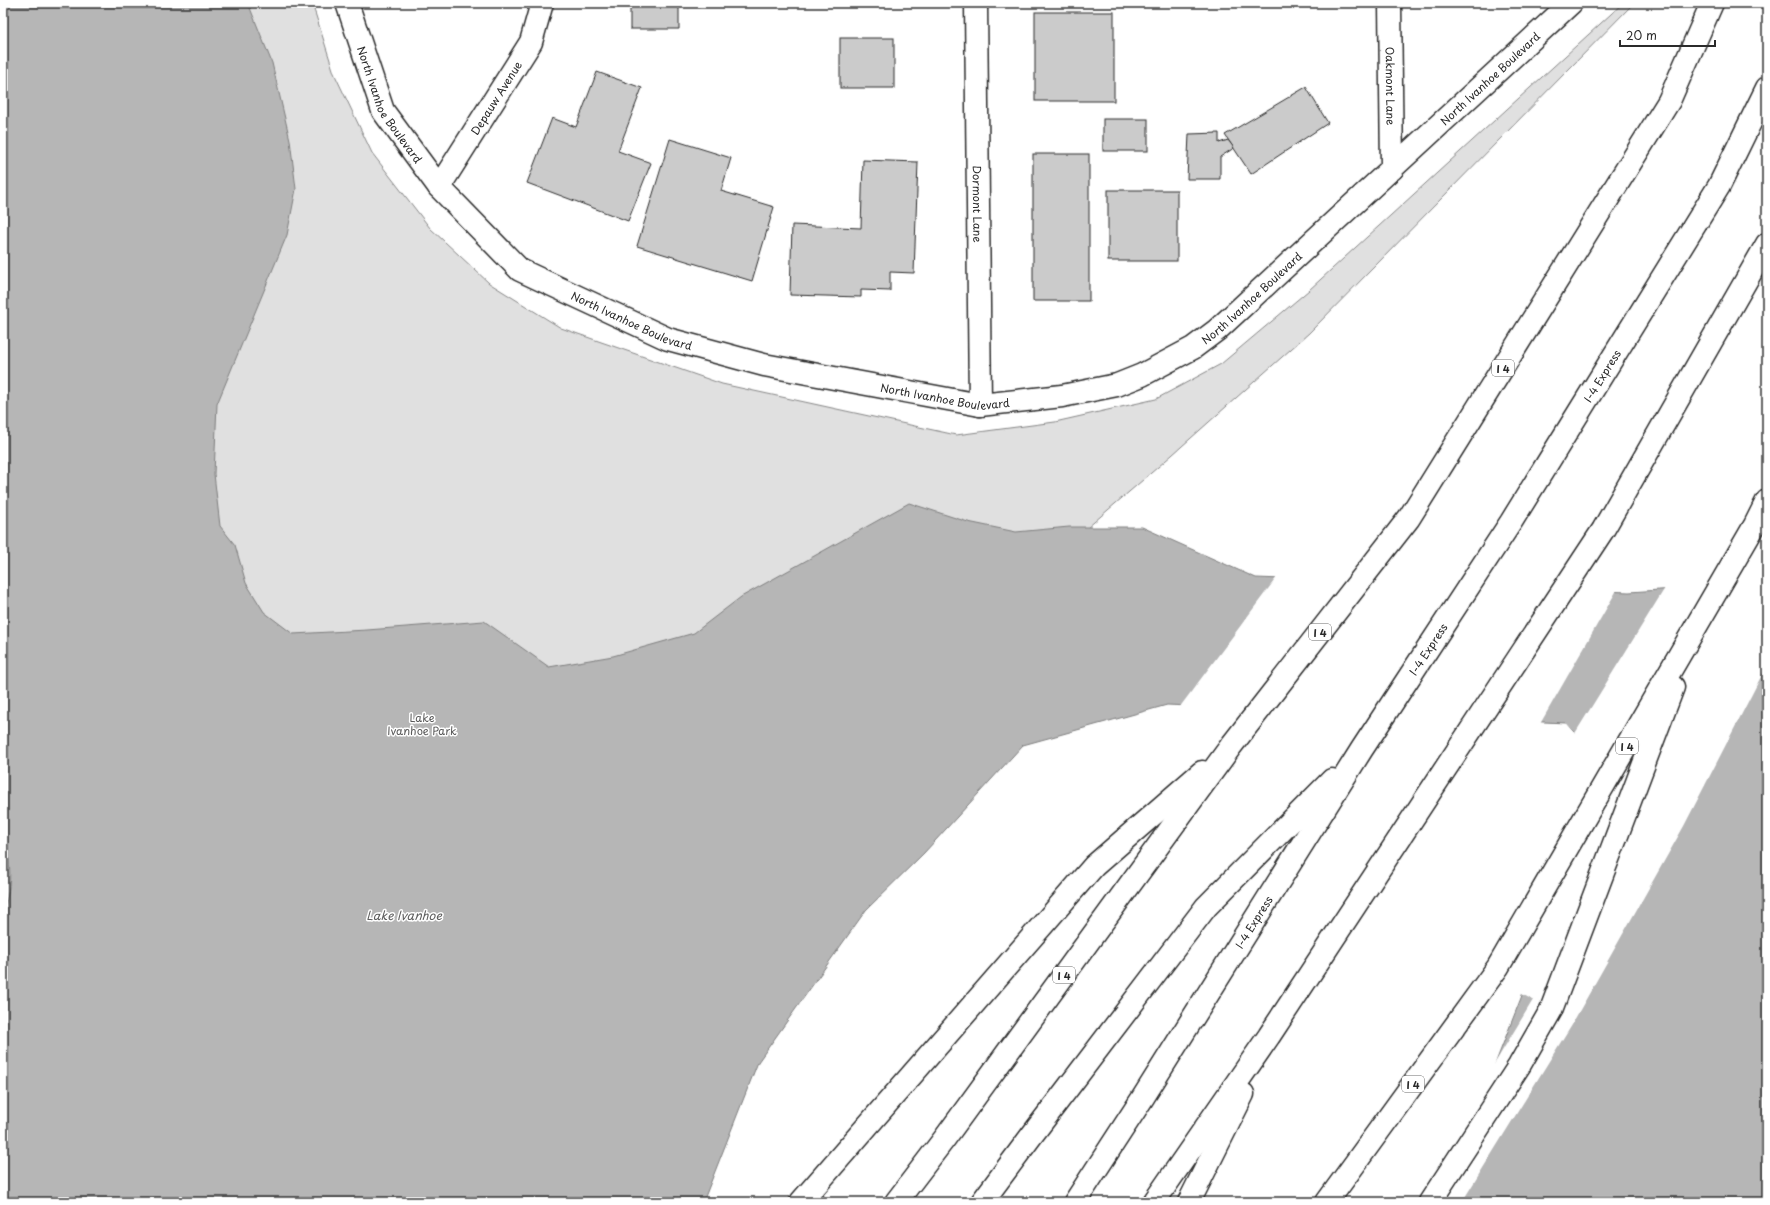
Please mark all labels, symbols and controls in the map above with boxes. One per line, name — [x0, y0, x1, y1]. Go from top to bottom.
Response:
scale bar — [1620, 22, 1715, 48]
text: 20 m — [1626, 26, 1657, 44]
street label: North Ivanhoe Boulevard — [1436, 27, 1544, 129]
street label: North Ivanhoe Boulevard — [353, 44, 427, 167]
street label: Oakmont Lane — [1382, 47, 1400, 125]
street label: Depauw Avenue — [466, 57, 526, 138]
street label: Dormont Lane — [969, 165, 987, 243]
street label: North Ivanhoe Boulevard — [1197, 247, 1306, 348]
street label: North Ivanhoe Boulevard — [568, 287, 694, 354]
street label: I-4 Express — [1579, 346, 1625, 405]
road number: I 4 — [1492, 360, 1514, 376]
street label: North Ivanhoe Boulevard — [879, 378, 1011, 413]
street label: I-4 Express — [1404, 619, 1451, 678]
road number: I 4 — [1309, 624, 1331, 640]
park label: Lake Ivanhoe Park — [387, 709, 457, 739]
road number: I 4 — [1616, 738, 1638, 754]
street label: I-4 Express — [1230, 892, 1276, 952]
water label: Lake Ivanhoe — [366, 906, 442, 924]
road number: I 4 — [1053, 967, 1075, 983]
road number: I 4 — [1402, 1076, 1424, 1092]

